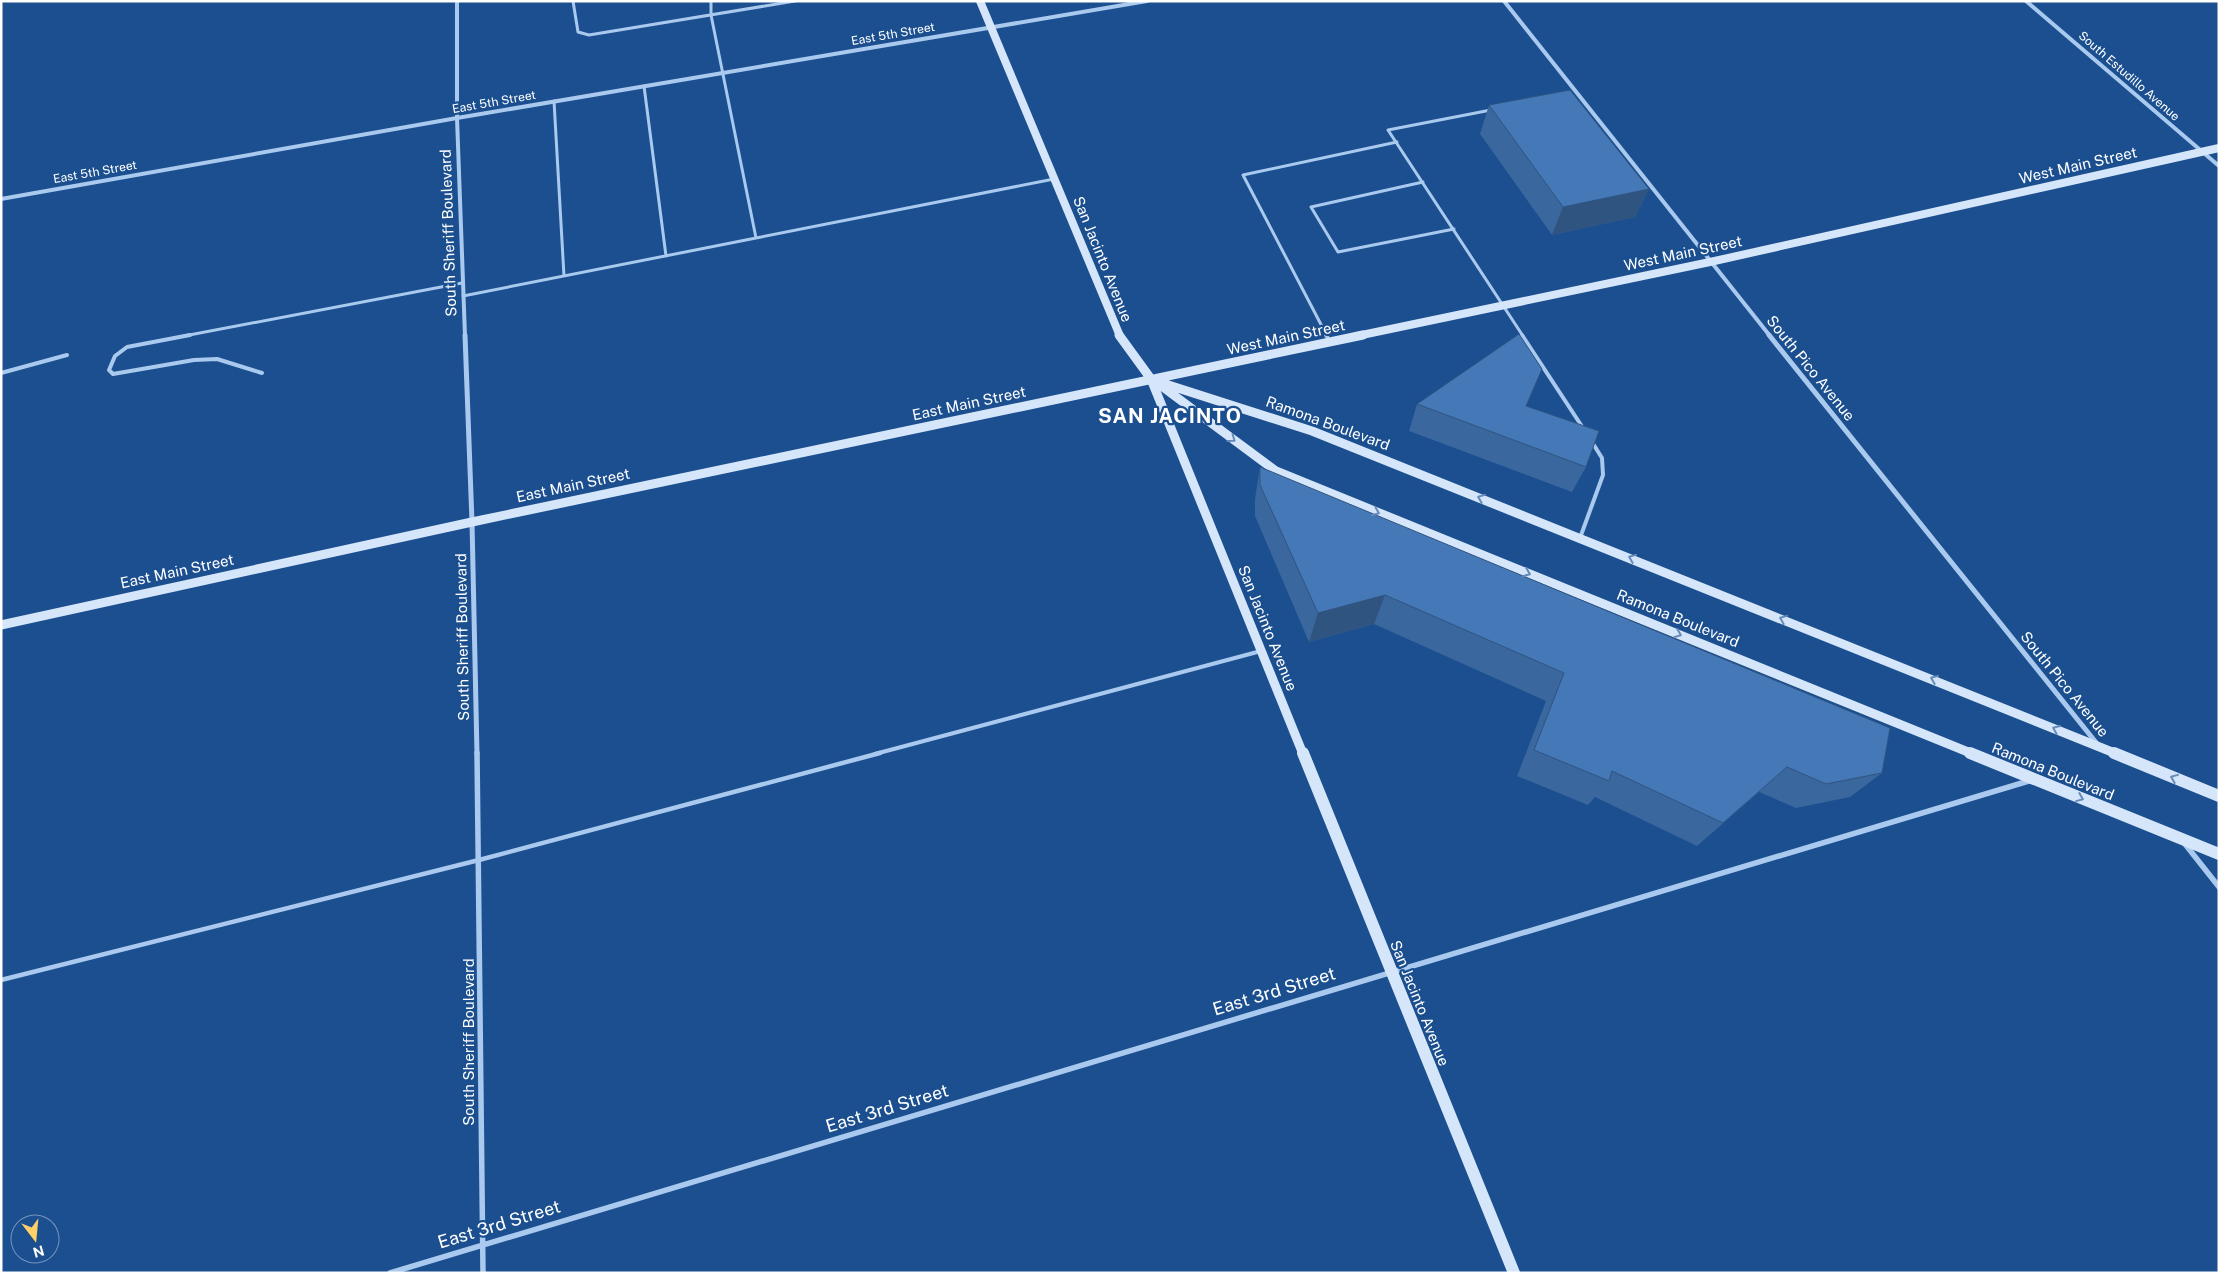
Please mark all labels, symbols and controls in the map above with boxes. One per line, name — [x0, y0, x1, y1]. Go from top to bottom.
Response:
street label: East 5th Street — [850, 20, 936, 48]
street label: South Estudillo Avenue — [2076, 28, 2182, 124]
street label: East 5th Street — [451, 88, 537, 116]
street label: West Main Street — [2017, 143, 2139, 187]
street label: South Sheriff Boulevard — [437, 149, 459, 317]
street label: East 5th Street — [52, 158, 138, 186]
street label: San Jacinto Avenue — [1070, 194, 1136, 324]
street label: West Main Street — [1622, 232, 1744, 274]
street label: South Pico Avenue — [1763, 312, 1859, 424]
street label: West Main Street — [1225, 316, 1347, 358]
street label: East Main Street — [911, 383, 1028, 423]
street label: Ramona Boulevard — [1264, 393, 1392, 453]
district label: SAN JACINTO — [1098, 404, 1242, 428]
one-way arrow — [1227, 433, 1236, 442]
street label: East Main Street — [515, 465, 632, 505]
one-way arrow — [1477, 494, 1486, 505]
one-way arrow — [1372, 506, 1380, 516]
street label: East Main Street — [119, 551, 236, 591]
street label: South Sheriff Boulevard — [452, 553, 472, 721]
one-way arrow — [1628, 554, 1637, 565]
street label: San Jacinto Avenue — [1235, 563, 1301, 693]
one-way arrow — [1522, 567, 1531, 577]
street label: Ramona Boulevard — [1614, 586, 1742, 650]
one-way arrow — [1779, 614, 1788, 625]
one-way arrow — [1673, 628, 1681, 638]
street label: South Pico Avenue — [2017, 628, 2113, 740]
one-way arrow — [1930, 674, 1939, 685]
one-way arrow — [2052, 725, 2061, 736]
street label: Ramona Boulevard — [1989, 739, 2117, 803]
one-way arrow — [2170, 773, 2178, 783]
one-way arrow — [2075, 791, 2084, 802]
street label: San Jacinto Avenue — [1387, 938, 1453, 1068]
street label: South Sheriff Boulevard — [460, 958, 477, 1126]
street label: East 3rd Street — [1210, 962, 1338, 1020]
street label: East 3rd Street — [823, 1079, 951, 1137]
street label: East 3rd Street — [435, 1195, 563, 1253]
north arrow — [10, 1214, 60, 1264]
text: N — [31, 1242, 46, 1261]

